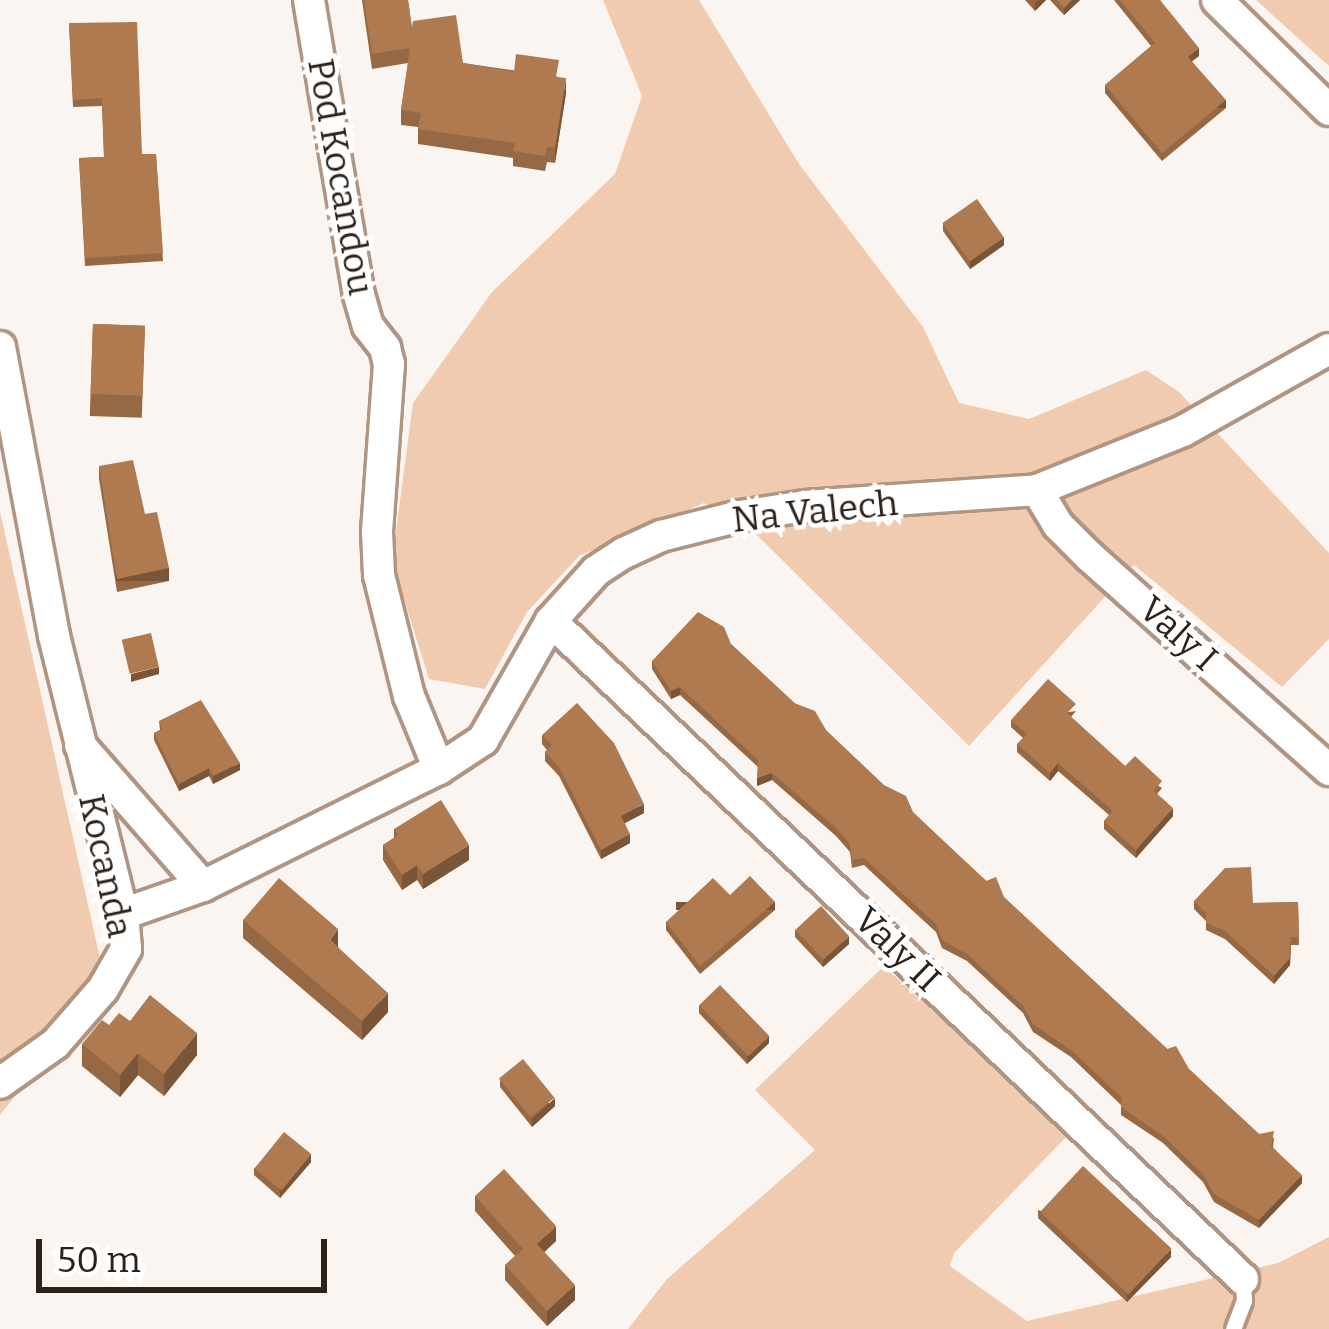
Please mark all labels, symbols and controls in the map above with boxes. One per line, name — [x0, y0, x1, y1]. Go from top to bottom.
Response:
street label: Pod Kocandou — [298, 55, 382, 299]
street label: Na Valech — [730, 482, 900, 542]
street label: Valy I — [1130, 588, 1226, 680]
street label: Kocanda — [69, 790, 141, 942]
street label: Valy II — [845, 899, 949, 1001]
scale bar — [42, 1215, 333, 1289]
text: 50 m — [57, 1238, 141, 1282]

